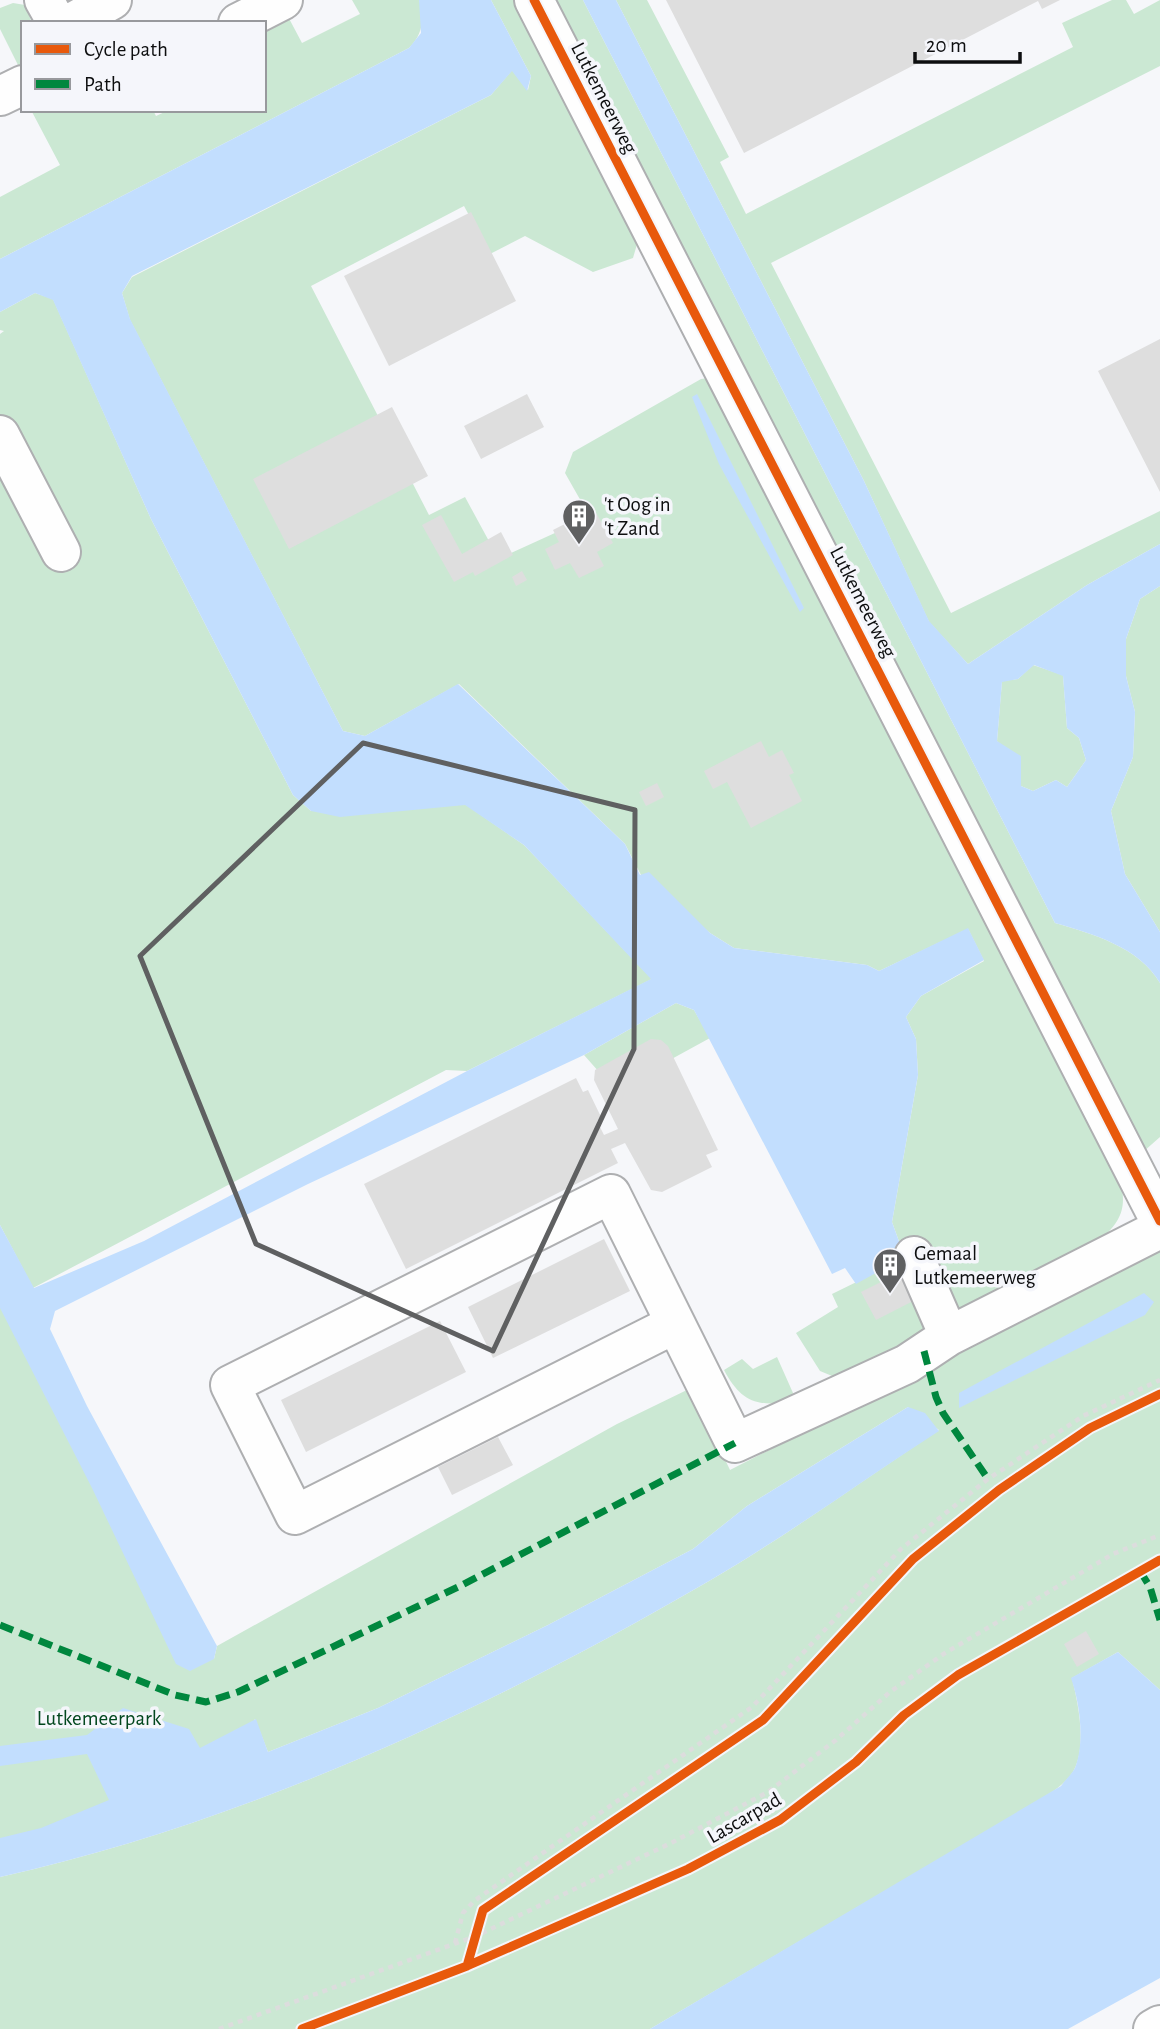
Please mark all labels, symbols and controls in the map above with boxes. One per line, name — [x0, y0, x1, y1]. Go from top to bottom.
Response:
legend — [21, 21, 266, 112]
scale bar — [915, 21, 1020, 65]
text: 20 m — [926, 35, 967, 56]
text: Cycle path — [84, 39, 168, 60]
street label: Lutkemeerweg — [567, 39, 641, 158]
text: Path — [84, 74, 122, 95]
place label: 't Oog in 't Zand — [604, 494, 671, 539]
building icon: 't Oog in 't Zand — [560, 497, 598, 546]
street label: Lutkemeerweg — [826, 543, 900, 662]
place label: Gemaal Lutkemeerweg — [914, 1243, 1037, 1288]
building icon: Gemaal Lutkemeerweg — [871, 1246, 909, 1295]
park label: Lutkemeerpark — [37, 1708, 162, 1729]
street label: Lascarpad — [703, 1788, 785, 1847]

